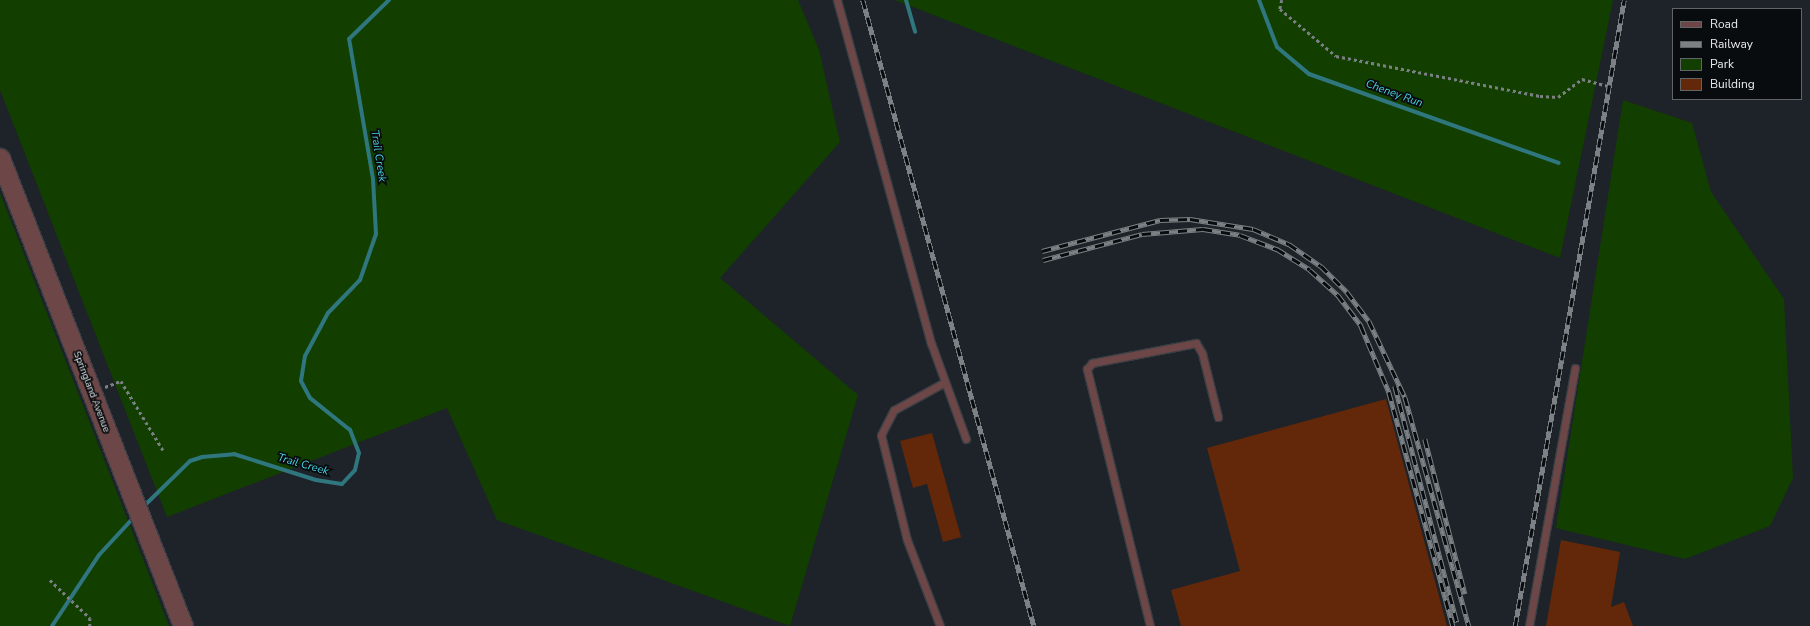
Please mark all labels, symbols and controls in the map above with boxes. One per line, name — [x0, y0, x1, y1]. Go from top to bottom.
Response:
legend — [1672, 8, 1802, 100]
text: Road — [1710, 16, 1738, 32]
text: Railway — [1710, 36, 1753, 52]
text: Park — [1710, 56, 1734, 72]
text: Building — [1710, 76, 1755, 92]
water label: Cheney Run — [1364, 78, 1424, 110]
water label: Trail Creek — [367, 129, 389, 183]
street label: Springland Avenue — [70, 350, 112, 434]
water label: Trail Creek — [276, 451, 330, 479]

